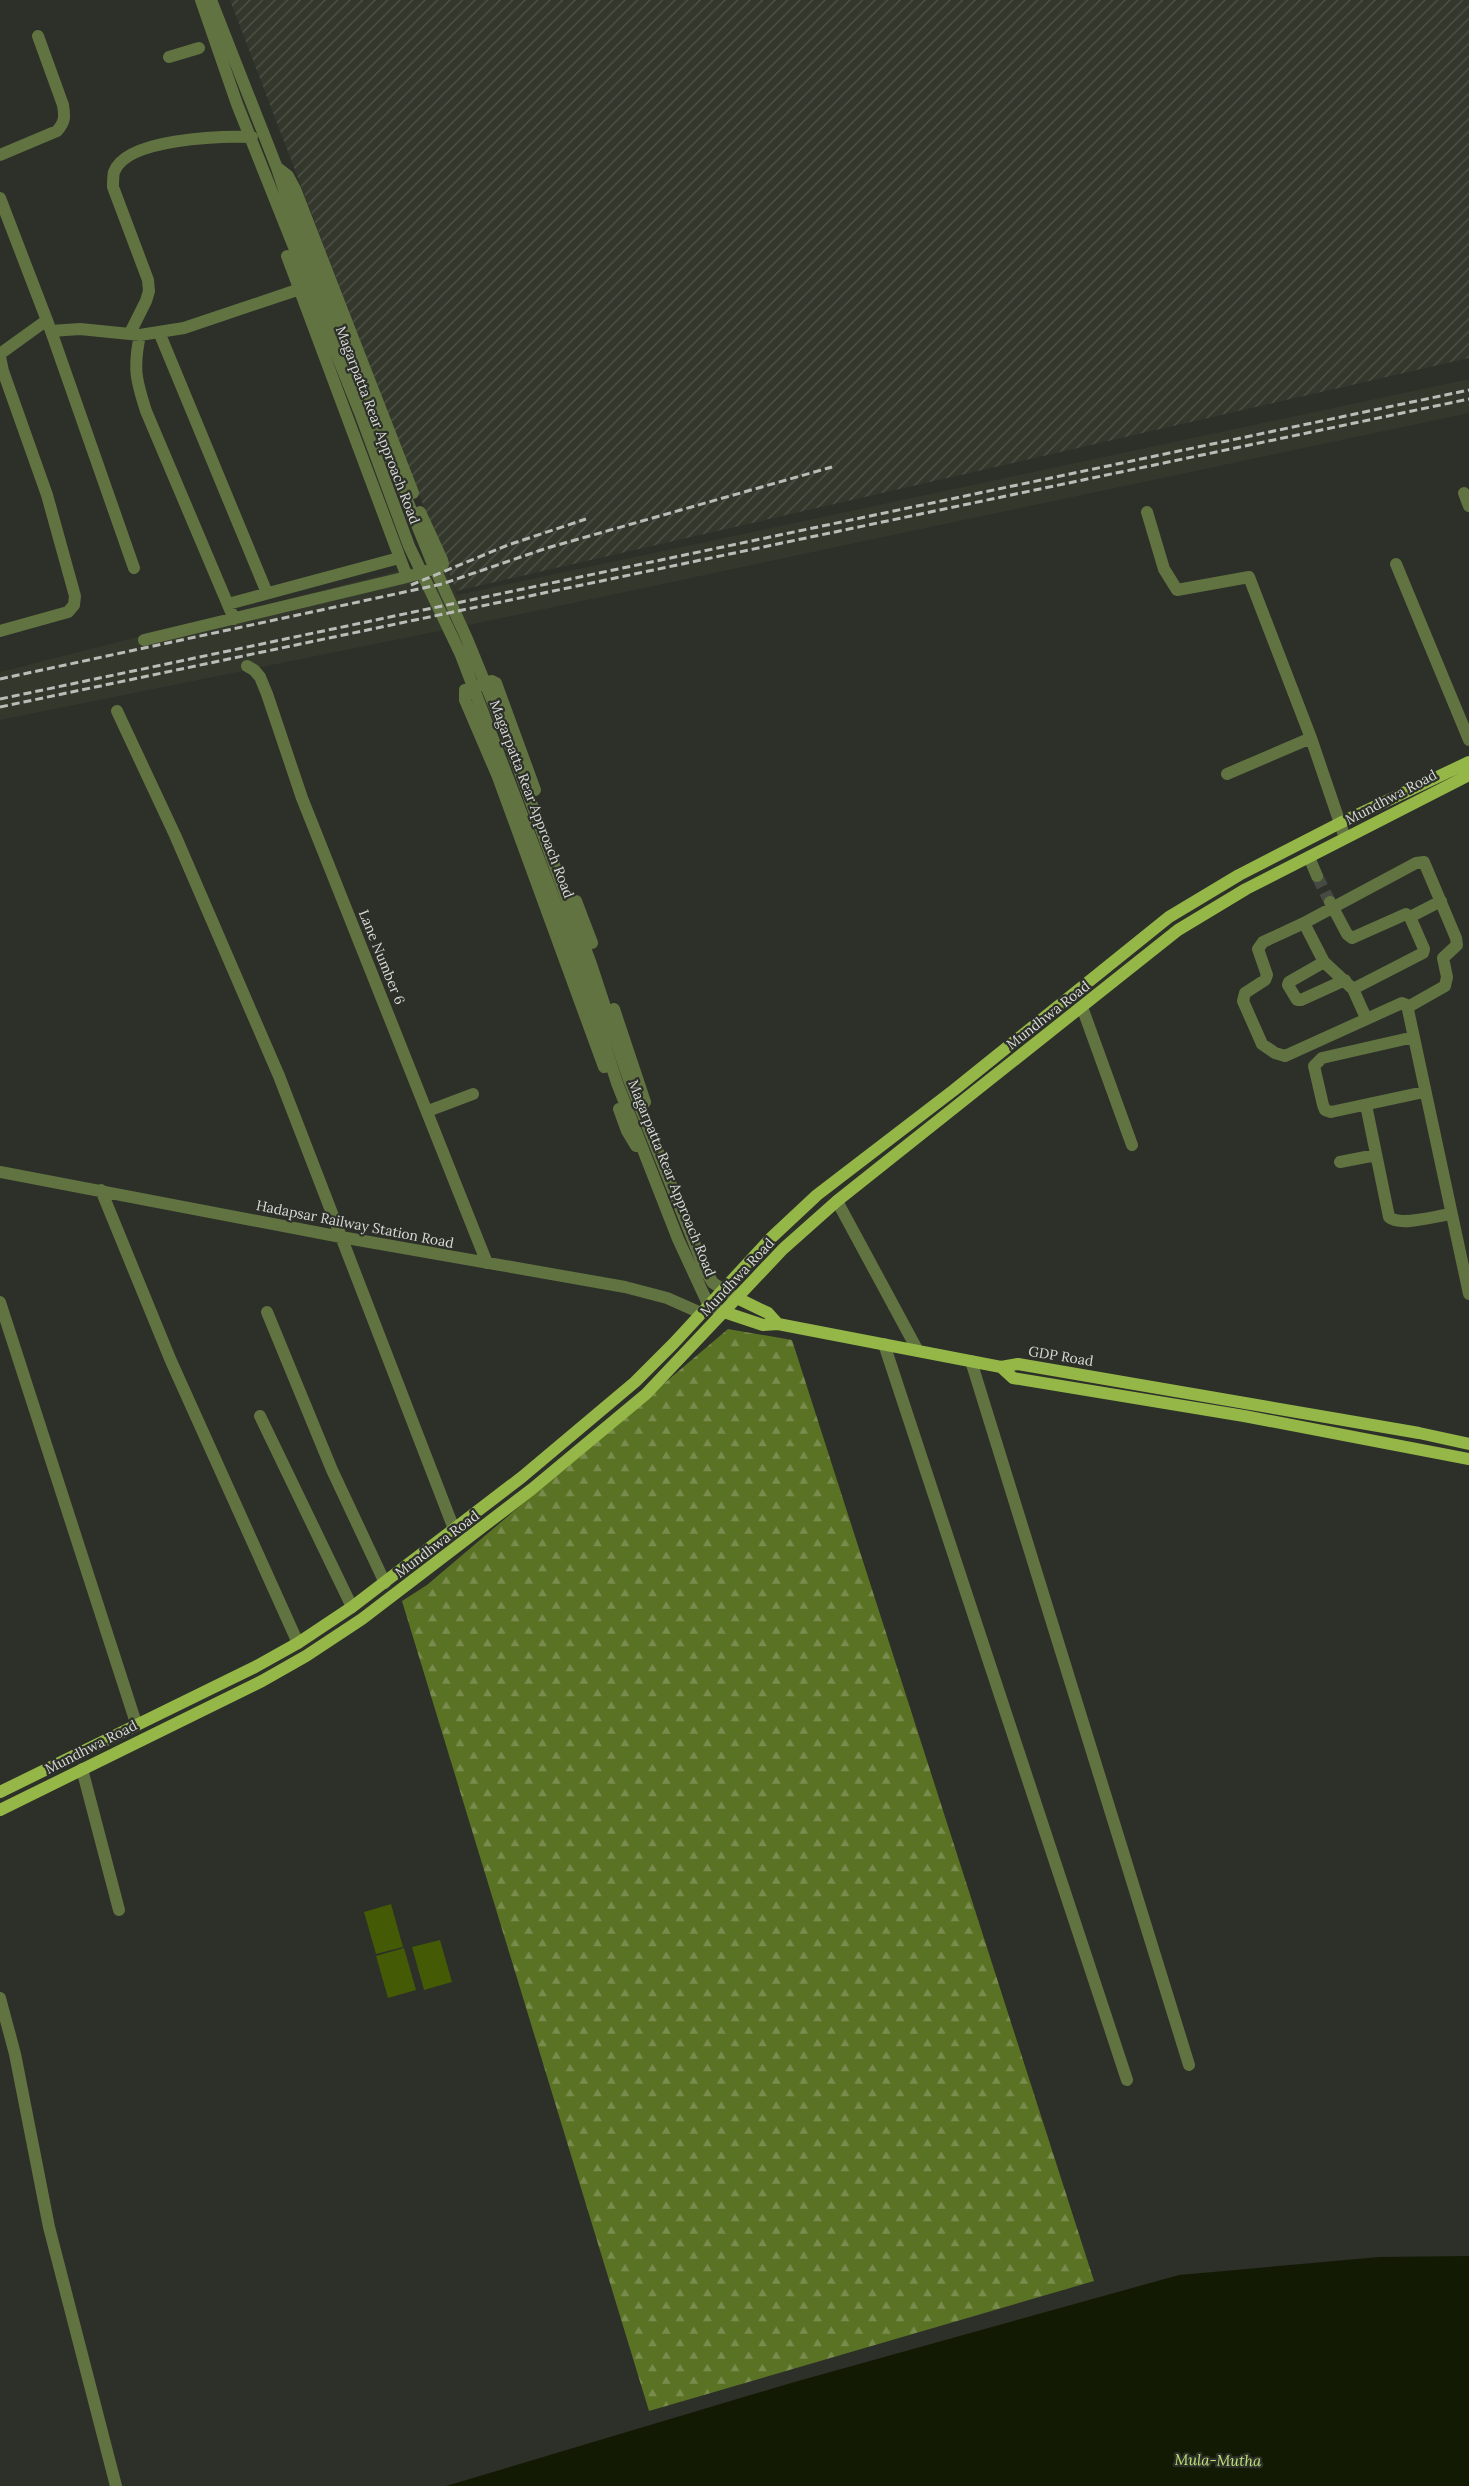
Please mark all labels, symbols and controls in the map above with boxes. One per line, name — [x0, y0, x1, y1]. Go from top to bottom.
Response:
street label: Magarpatta Rear Approach Road — [332, 323, 424, 527]
street label: Magarpatta Rear Approach Road — [486, 697, 578, 901]
street label: Mundhwa Road — [1342, 765, 1440, 829]
street label: Lane Number 6 — [355, 907, 409, 1007]
street label: Mundhwa Road — [1003, 977, 1093, 1053]
street label: Magarpatta Rear Approach Road — [624, 1077, 720, 1279]
street label: Hadapsar Railway Station Road — [255, 1196, 455, 1252]
street label: Mundhwa Road — [696, 1234, 778, 1320]
street label: GDP Road — [1027, 1342, 1095, 1370]
street label: Mundhwa Road — [391, 1506, 483, 1582]
street label: Mundhwa Road — [42, 1716, 140, 1778]
water label: Mula-Mutha — [1174, 2450, 1262, 2470]

